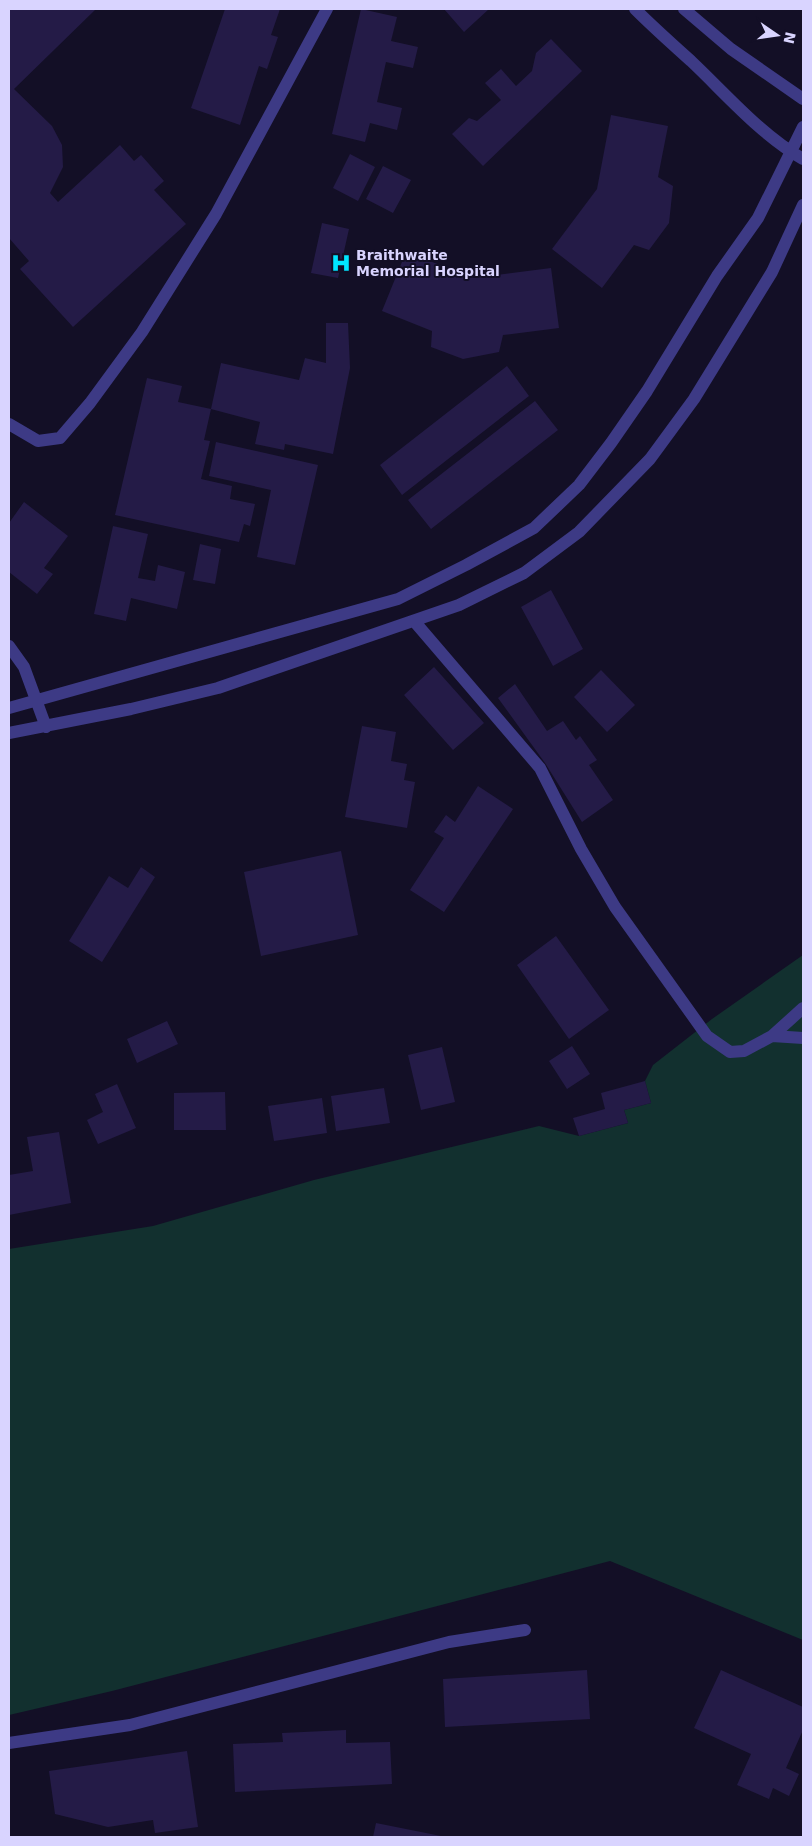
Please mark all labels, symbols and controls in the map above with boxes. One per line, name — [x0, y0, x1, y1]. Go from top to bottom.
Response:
north arrow — [752, 10, 802, 60]
text: N — [781, 30, 799, 45]
place label: Braithwaite Memorial Hospital — [356, 247, 500, 279]
hospital icon: Braithwaite Memorial Hospital — [330, 252, 352, 274]

